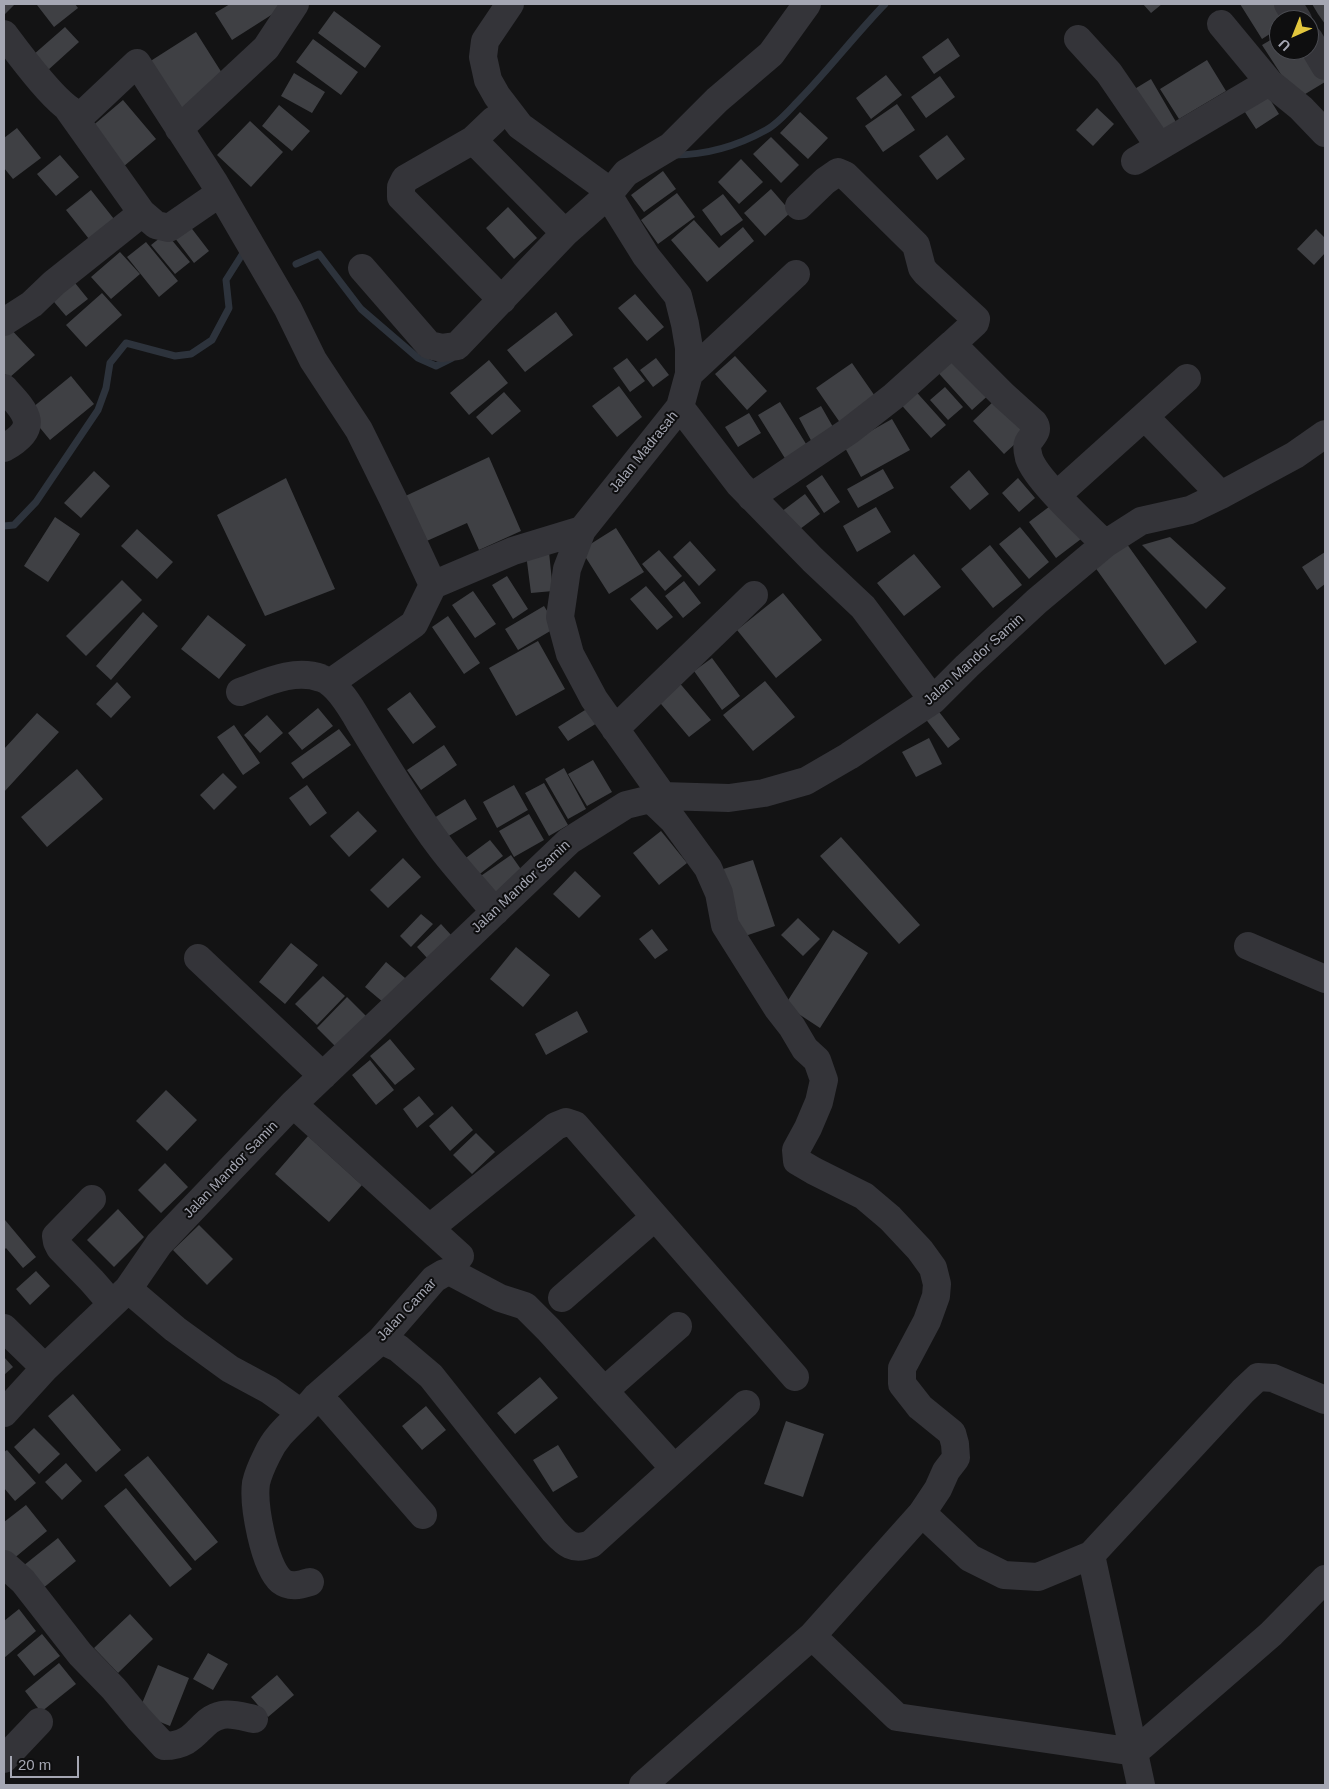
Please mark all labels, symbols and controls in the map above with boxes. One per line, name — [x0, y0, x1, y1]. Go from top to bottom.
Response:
north arrow — [1269, 10, 1319, 60]
text: U — [1275, 36, 1293, 54]
street label: Jalan Madrasah — [606, 408, 682, 496]
street label: Jalan Mandor Samin — [921, 611, 1027, 709]
street label: Jalan Mandor Samin — [468, 837, 574, 937]
street label: Jalan Mandor Samin — [180, 1118, 282, 1222]
street label: Jalan Camar — [374, 1275, 440, 1345]
scale bar — [12, 1746, 81, 1778]
text: 20 m — [18, 1756, 51, 1773]

